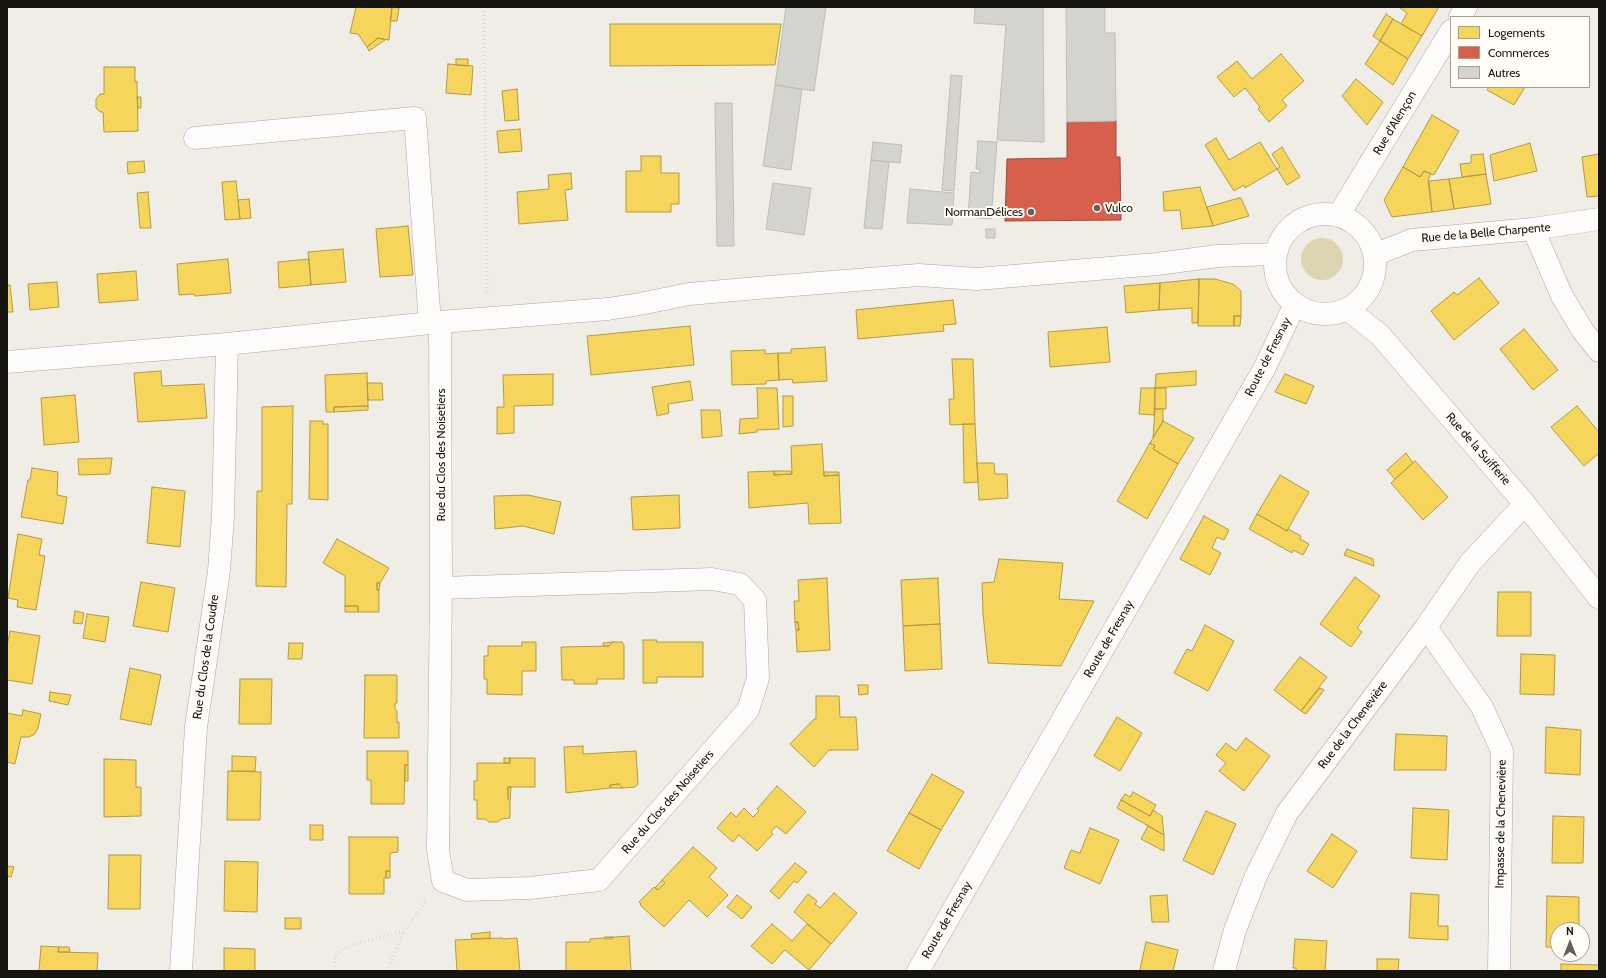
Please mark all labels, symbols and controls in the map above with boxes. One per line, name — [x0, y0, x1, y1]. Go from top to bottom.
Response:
legend — [1450, 16, 1590, 88]
text: Logements — [1488, 25, 1545, 40]
text: Commerces — [1488, 45, 1549, 60]
text: Autres — [1488, 65, 1520, 80]
street label: Rue d'Alençon — [1370, 88, 1420, 158]
place label: Vulco — [1105, 201, 1133, 215]
marker: Vulco — [1092, 203, 1102, 213]
place label: NormanDélices — [945, 205, 1023, 219]
marker: NormanDélices — [1026, 207, 1036, 217]
street label: Rue de la Belle Charpente — [1421, 220, 1551, 246]
street label: Route de Fresnay — [1242, 315, 1294, 399]
street label: Rue du Clos des Noisetiers — [434, 389, 448, 521]
street label: Rue de la Suifferie — [1443, 410, 1513, 488]
street label: Rue du Clos de la Coudre — [190, 594, 222, 720]
street label: Route de Fresnay — [1081, 598, 1137, 680]
street label: Rue de la Chenevière — [1315, 678, 1391, 772]
street label: Rue du Clos des Noisetiers — [619, 747, 717, 857]
street label: Impasse de la Chenevière — [1493, 760, 1509, 888]
street label: Route de Fresnay — [919, 879, 975, 961]
north arrow — [1550, 922, 1590, 962]
text: N — [1566, 924, 1574, 938]

